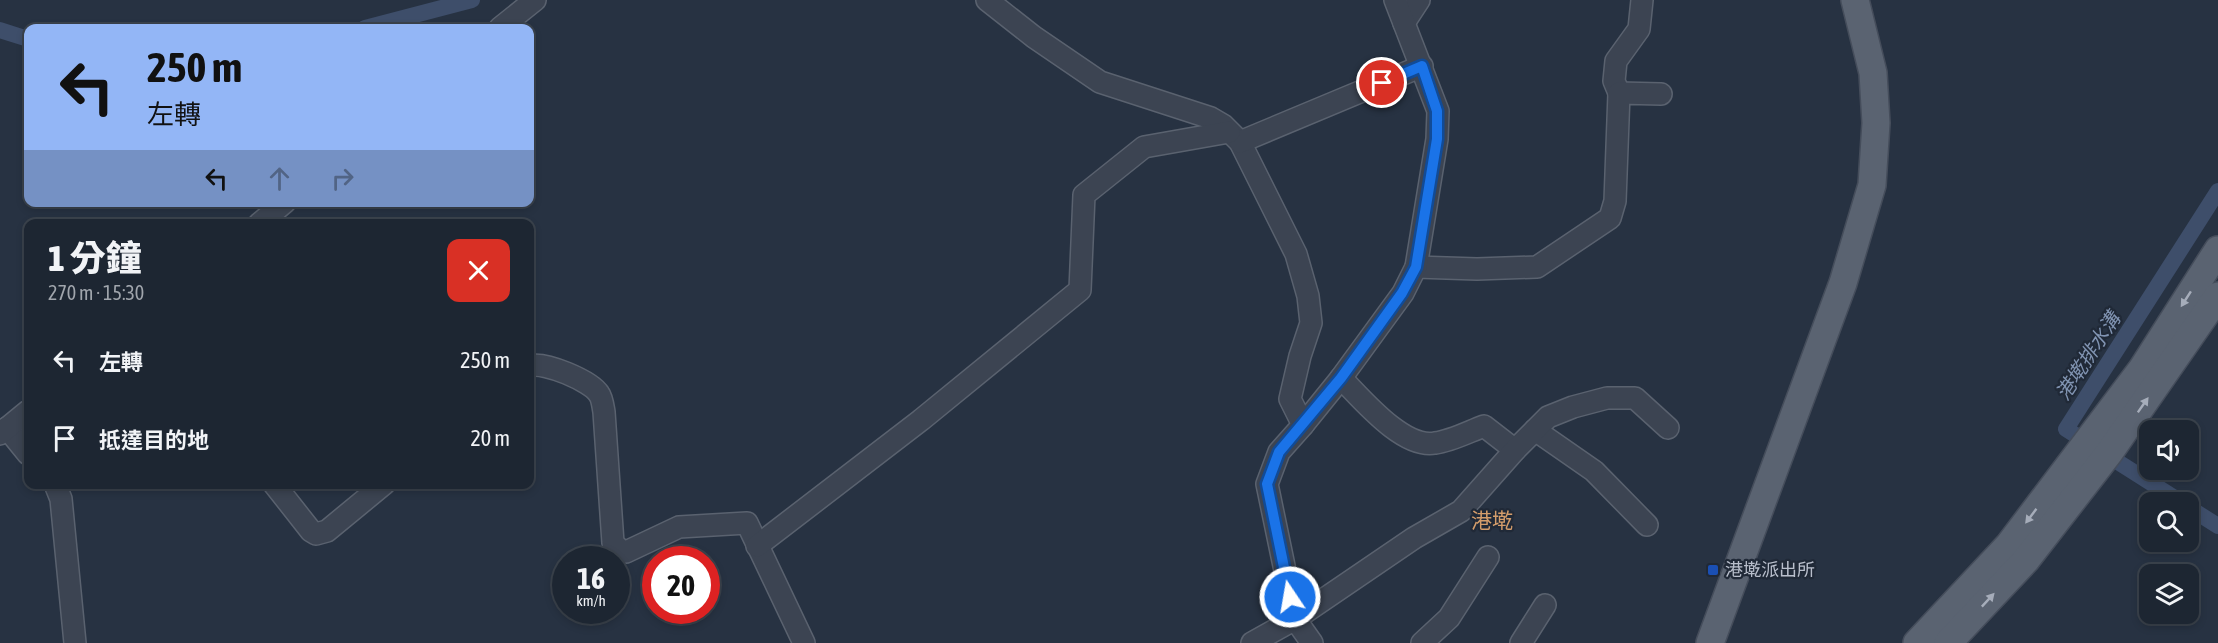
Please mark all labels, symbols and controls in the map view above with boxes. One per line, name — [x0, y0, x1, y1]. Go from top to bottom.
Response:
text: 250 m — [147, 43, 242, 91]
icon: left — [48, 48, 126, 126]
pin — [1356, 57, 1407, 108]
icon: arrive — [1365, 66, 1398, 99]
text: 左轉 — [147, 99, 201, 130]
icon: left — [200, 162, 233, 195]
icon: ahead — [263, 162, 296, 195]
icon: right — [326, 162, 359, 195]
text: 1 分鐘 — [48, 237, 142, 279]
button: close — [447, 239, 510, 302]
text: 270 m · 15:30 — [48, 281, 144, 304]
one-way arrow — [2181, 291, 2192, 307]
water label: 港墘排水溝 — [2051, 305, 2126, 404]
icon: left — [48, 344, 81, 377]
text: 250 m — [460, 347, 510, 373]
text: 左轉 — [99, 349, 143, 375]
one-way arrow — [2136, 398, 2148, 413]
map controls — [2139, 420, 2199, 624]
button: sound — [2139, 420, 2199, 480]
icon: arrive — [48, 422, 81, 455]
text: 20 m — [470, 425, 510, 451]
text: 抵達目的地 — [99, 427, 209, 453]
button: search — [2139, 492, 2199, 552]
district label: 港墘 — [1471, 508, 1513, 532]
one-way arrow — [2025, 508, 2037, 524]
speed limit sign: 20 — [642, 546, 720, 624]
place label: 港墘派出所 — [1725, 559, 1815, 580]
text: 16 — [577, 561, 605, 595]
marker: 港墘派出所 — [1706, 563, 1720, 577]
button: layers — [2139, 564, 2199, 624]
position arrow — [1258, 565, 1322, 629]
text: km/h — [576, 592, 606, 609]
one-way arrow — [1981, 593, 1995, 608]

